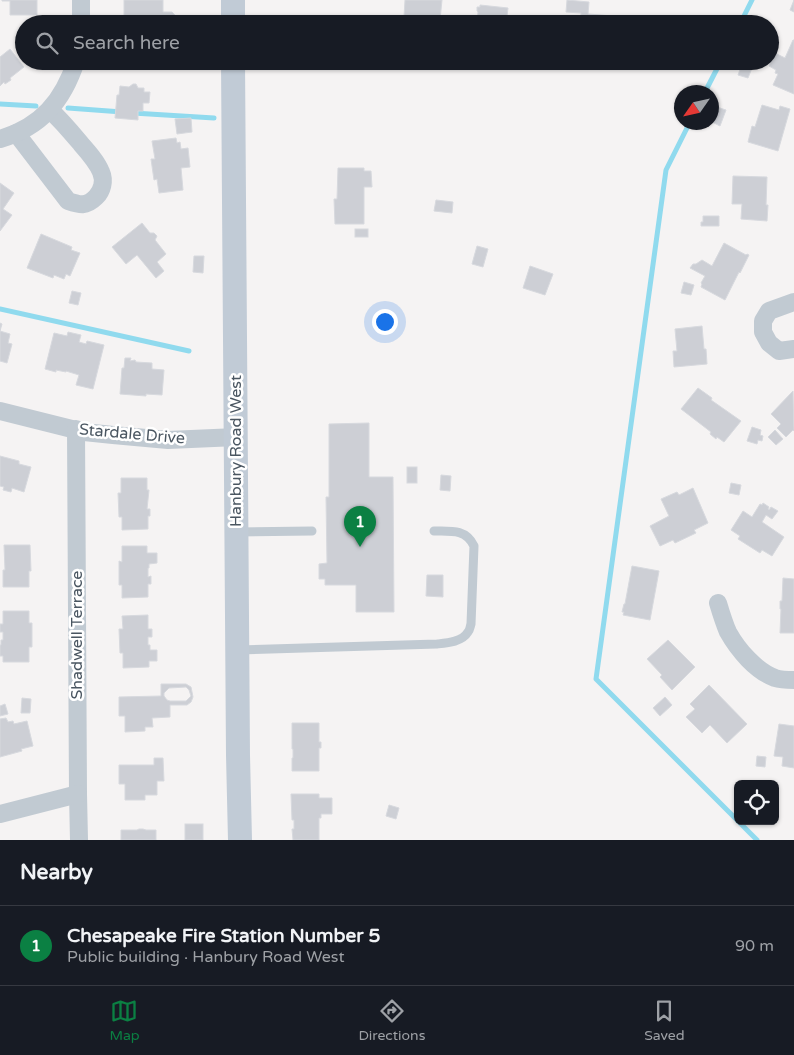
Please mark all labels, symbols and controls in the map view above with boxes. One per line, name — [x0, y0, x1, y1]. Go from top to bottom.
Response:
search box — [15, 15, 779, 70]
icon: search — [33, 29, 61, 57]
text: Search here — [73, 32, 180, 54]
north arrow — [674, 85, 719, 130]
your location — [372, 309, 398, 335]
street label: Hanbury Road West — [226, 375, 246, 527]
street label: Stardale Drive — [78, 419, 186, 449]
pin: 1 — [344, 506, 376, 547]
street label: Shadwell Terrace — [67, 571, 87, 699]
map controls — [734, 780, 779, 825]
button: locate — [734, 780, 779, 825]
text: Nearby — [20, 860, 93, 885]
text: Chesapeake Fire Station Number 5 — [67, 925, 380, 947]
text: 1 — [31, 936, 41, 956]
text: 90 m — [735, 936, 774, 956]
text: Public building · Hanbury Road West — [67, 947, 345, 967]
tab: Map — [109, 997, 140, 1044]
tab: Directions — [358, 997, 425, 1044]
tab: Saved — [644, 997, 685, 1044]

